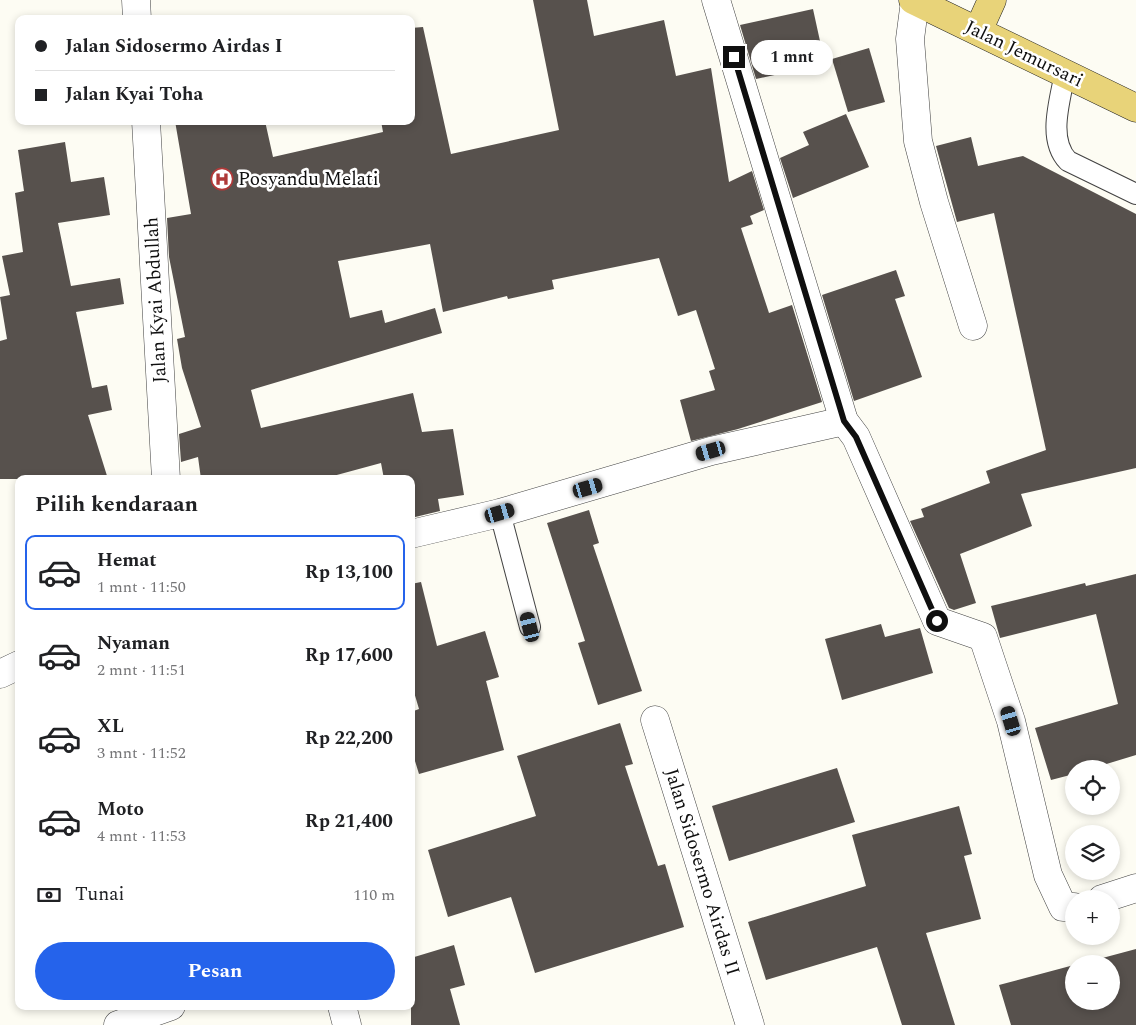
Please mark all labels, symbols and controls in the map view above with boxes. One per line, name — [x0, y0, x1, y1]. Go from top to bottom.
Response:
street label: Jalan Jemursari — [960, 13, 1088, 95]
text: Jalan Sidosermo Airdas I — [65, 32, 283, 61]
callout: 1 mnt — [752, 40, 834, 74]
text: 1 mnt — [770, 45, 814, 69]
route end — [723, 46, 745, 68]
text: Jalan Kyai Toha — [65, 80, 203, 109]
place label: Posyandu Melati — [238, 165, 379, 194]
hospital icon: Posyandu Melati — [210, 167, 234, 191]
street label: Jalan Kyai Abdullah — [137, 216, 175, 384]
car — [694, 440, 727, 462]
car — [571, 477, 604, 499]
text: Pilih kendaraan — [35, 488, 198, 521]
car — [483, 502, 516, 524]
text: Hemat — [97, 546, 157, 575]
icon: car — [37, 550, 82, 595]
text: Rp 13,100 — [305, 558, 393, 587]
text: 1 mnt · 11:50 — [97, 575, 186, 599]
route start — [926, 610, 948, 632]
car — [519, 611, 540, 643]
text: Nyaman — [97, 629, 170, 658]
icon: car — [37, 633, 82, 678]
text: Rp 17,600 — [305, 641, 393, 670]
text: 2 mnt · 11:51 — [97, 658, 186, 682]
car — [999, 704, 1022, 738]
text: XL — [97, 712, 124, 741]
icon: car — [37, 716, 82, 761]
text: Rp 22,200 — [305, 724, 393, 753]
text: 3 mnt · 11:52 — [97, 741, 186, 765]
map controls — [1065, 760, 1120, 1010]
button: locate — [1065, 760, 1120, 815]
street label: Jalan Sidosermo Airdas II — [657, 765, 747, 979]
text: Moto — [97, 795, 144, 824]
icon: car — [37, 799, 82, 844]
text: Rp 21,400 — [305, 807, 393, 836]
text: 4 mnt · 11:53 — [97, 824, 186, 848]
button: layers — [1065, 825, 1120, 880]
text: Tunai — [75, 880, 124, 909]
icon: cash — [35, 881, 63, 909]
text: 110 m — [353, 883, 395, 907]
button: + — [1065, 890, 1120, 945]
button: Pesan — [35, 942, 395, 1000]
button: − — [1065, 955, 1120, 1010]

